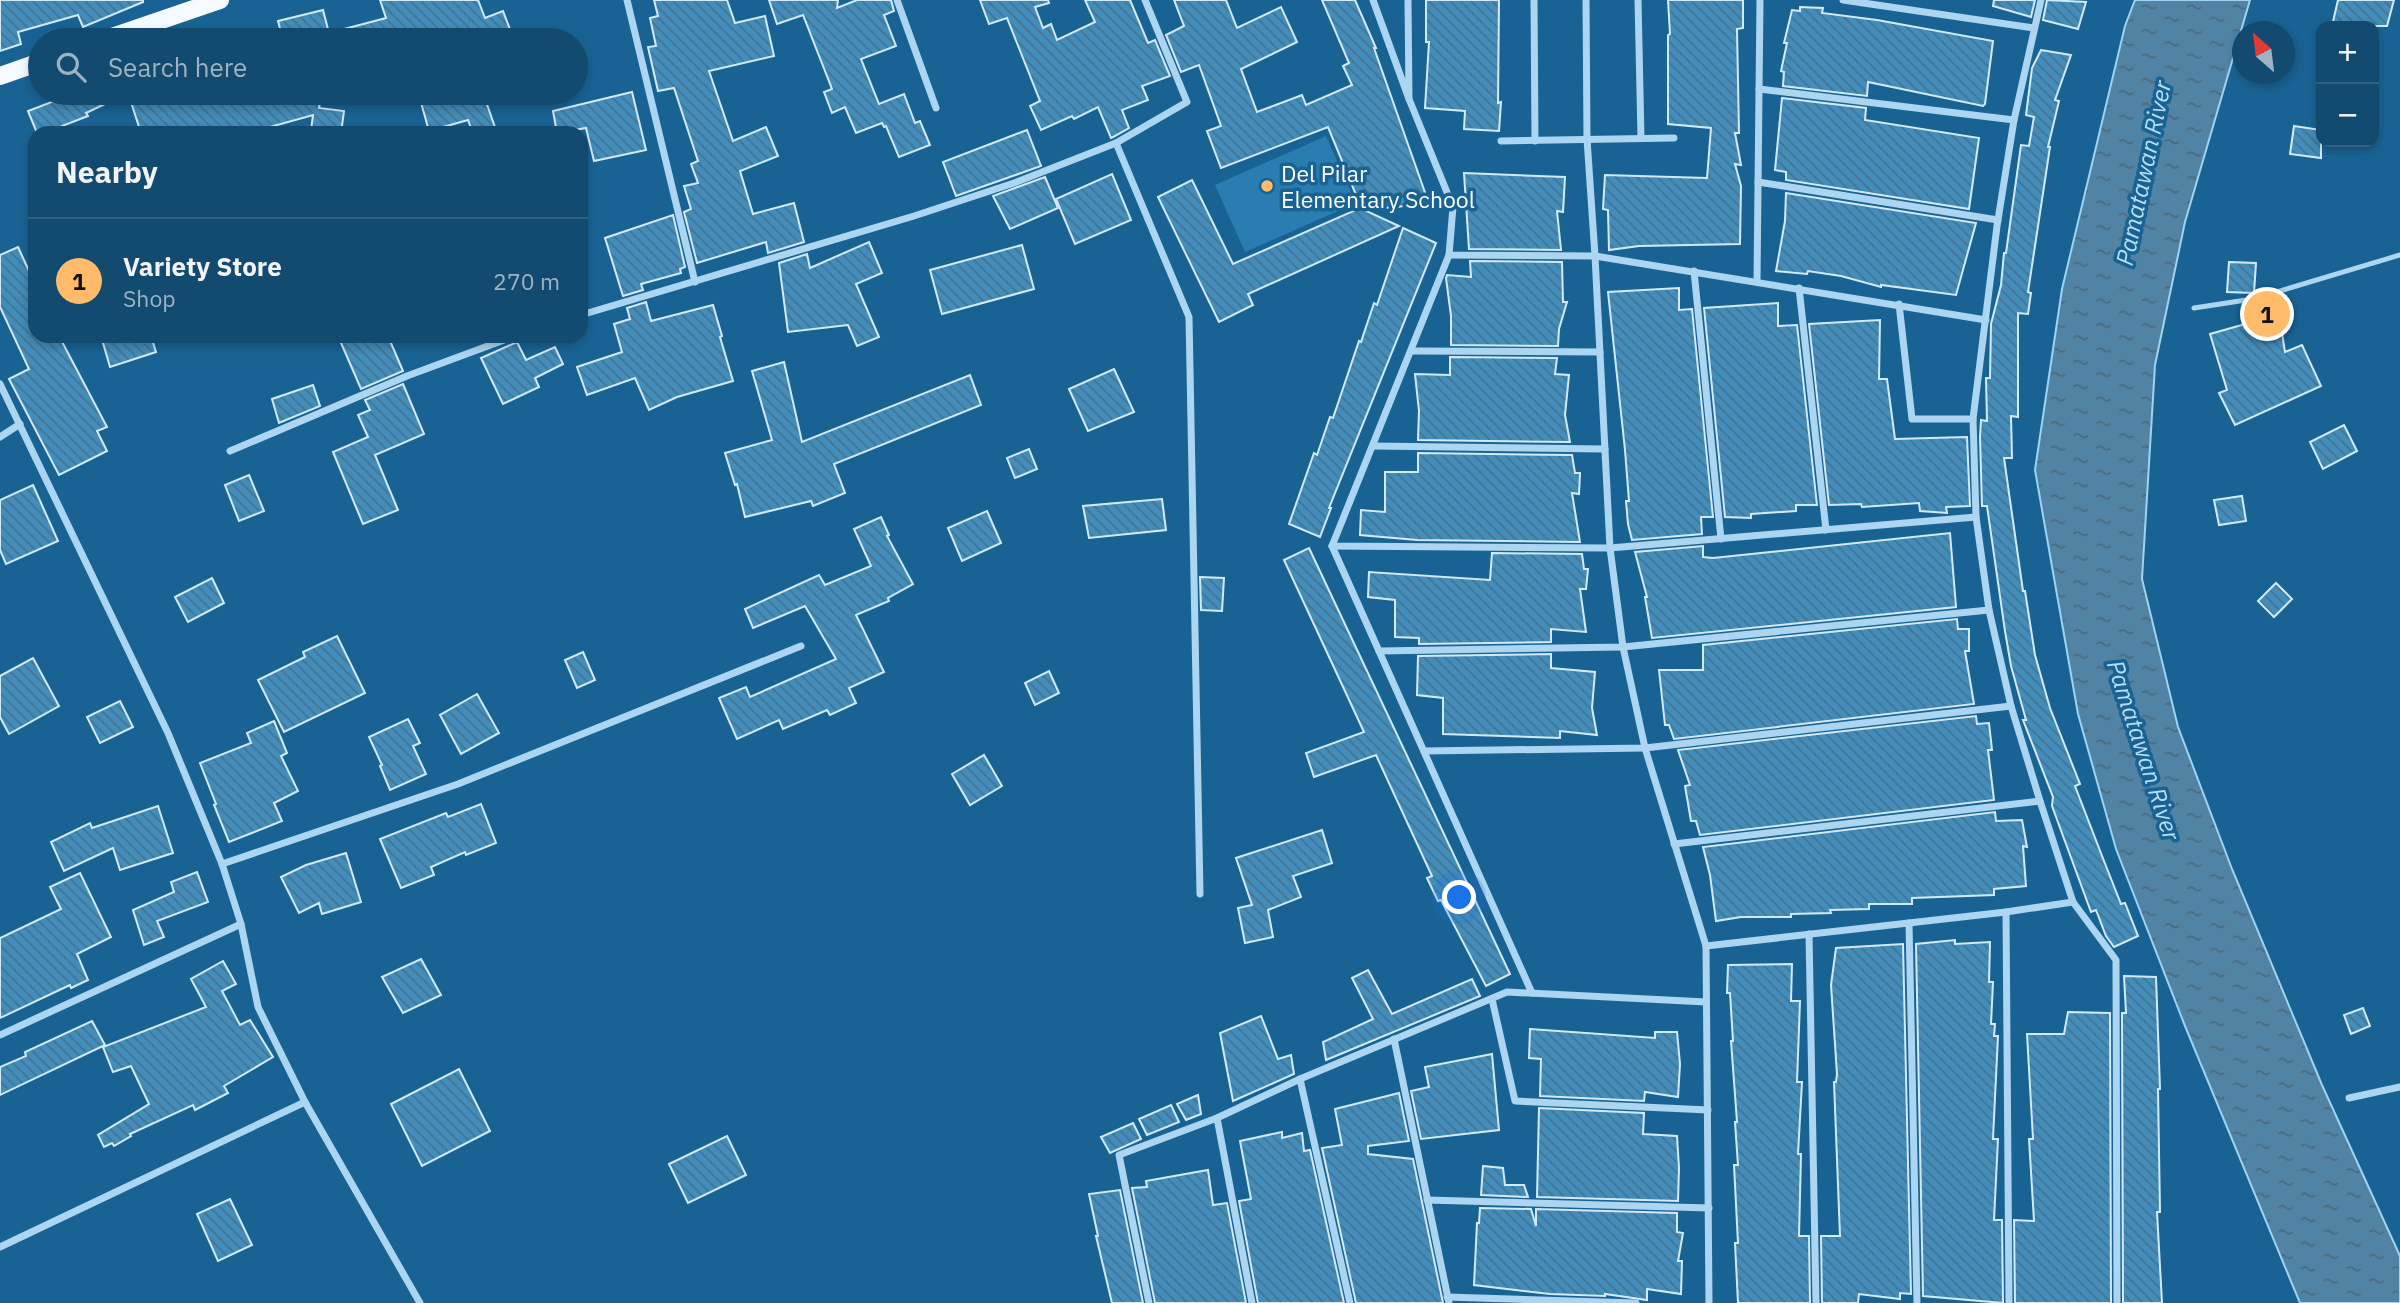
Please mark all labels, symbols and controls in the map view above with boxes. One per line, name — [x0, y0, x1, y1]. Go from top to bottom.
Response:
north arrow — [2232, 21, 2295, 84]
map controls — [2316, 21, 2379, 147]
button: + — [2316, 21, 2379, 84]
search box — [28, 28, 588, 105]
icon: search — [52, 48, 90, 86]
text: Search here — [108, 50, 247, 84]
water label: Pamatawan River — [2108, 77, 2178, 268]
button: − — [2316, 84, 2379, 147]
text: Nearby — [56, 152, 158, 191]
place label: Del Pilar Elementary School — [1281, 158, 1475, 214]
marker: Del Pilar Elementary School — [1259, 178, 1275, 194]
text: Variety Store — [123, 249, 282, 283]
text: 1 — [72, 266, 86, 296]
text: 270 m — [493, 266, 560, 296]
text: Shop — [123, 283, 176, 313]
pin: 1 — [2244, 288, 2290, 340]
water label: Pamatawan River — [2100, 656, 2189, 846]
your location — [1442, 880, 1476, 914]

